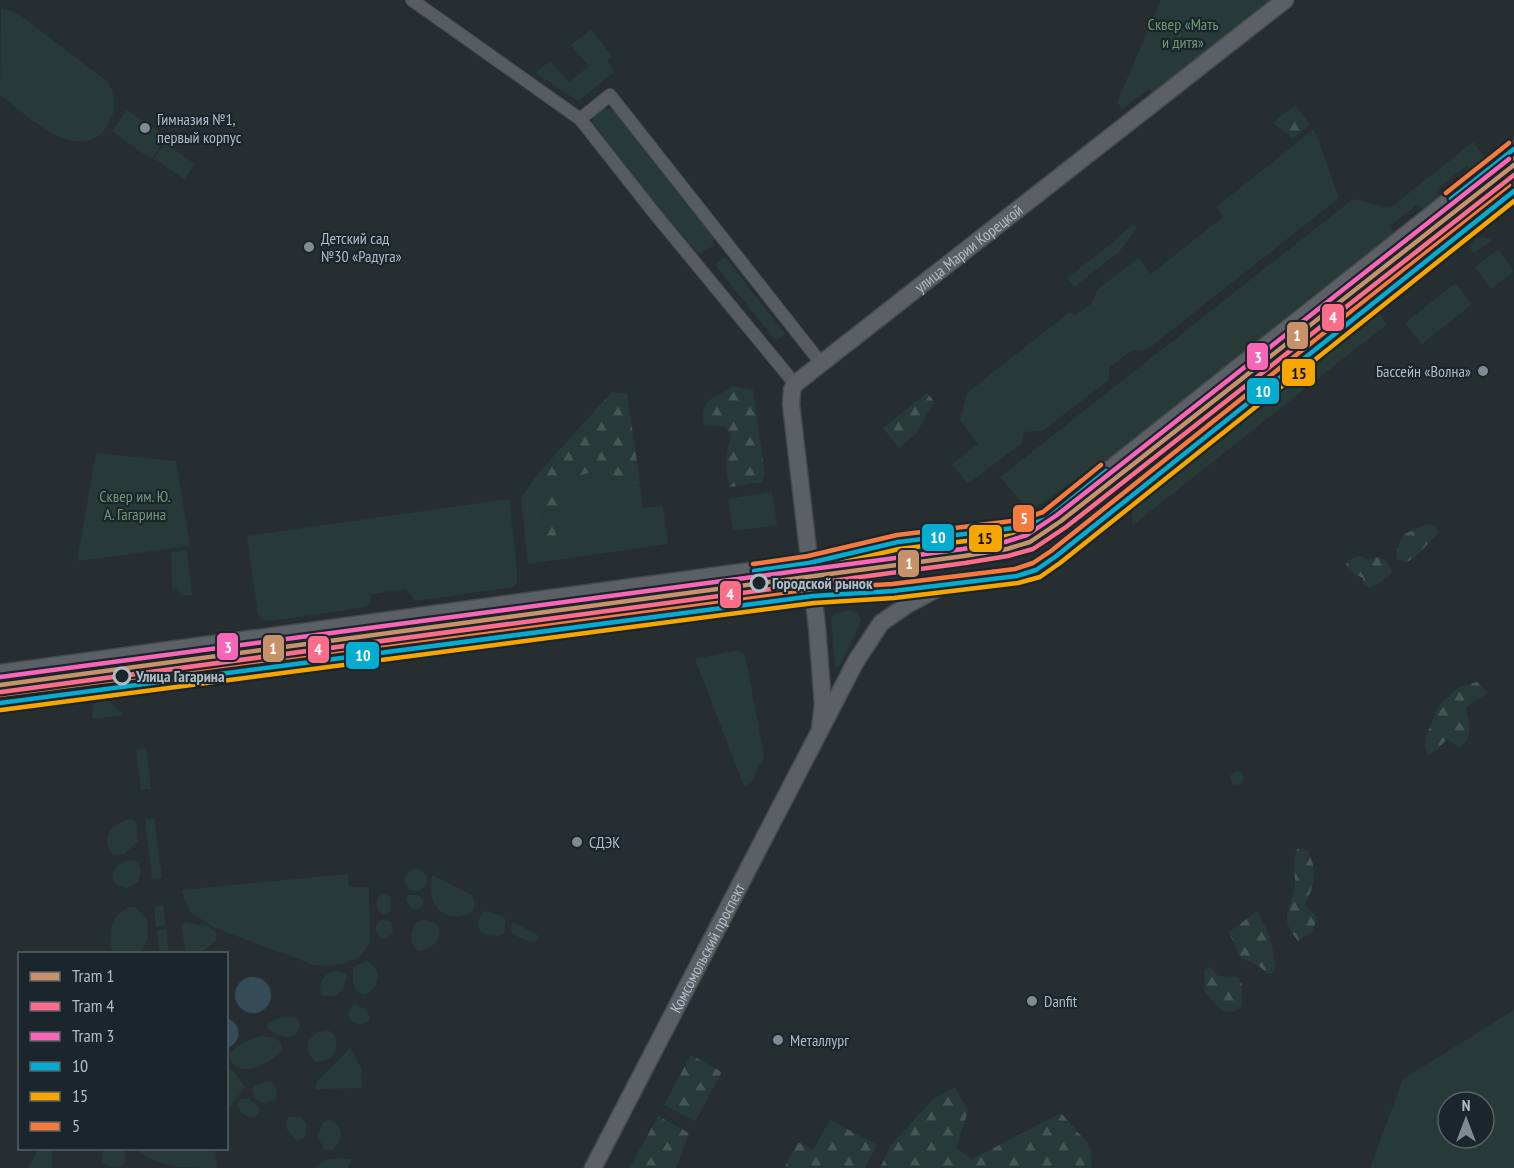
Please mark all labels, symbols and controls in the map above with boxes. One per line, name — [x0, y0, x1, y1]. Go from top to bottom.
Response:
park label: Сквер «Мать и дитя» — [1148, 14, 1218, 52]
place label: Гимназия №1, первый корпус — [157, 109, 242, 147]
marker: Гимназия №1, первый корпус — [138, 121, 152, 135]
street label: улица Марии Корецкой — [910, 200, 1027, 297]
place label: Детский сад №30 «Радуга» — [321, 228, 402, 266]
marker: Детский сад №30 «Радуга» — [302, 240, 316, 254]
line badge: 4 — [1321, 303, 1345, 332]
text: 4 — [1329, 307, 1337, 327]
line badge: 1 — [1286, 321, 1309, 350]
text: 1 — [1293, 325, 1301, 345]
line badge: 3 — [1246, 342, 1269, 371]
text: 3 — [1254, 347, 1262, 367]
line badge: 15 — [1281, 358, 1316, 387]
place label: Бассейн «Волна» — [1376, 361, 1471, 381]
text: 15 — [1291, 363, 1307, 383]
marker: Бассейн «Волна» — [1476, 364, 1490, 378]
line badge: 10 — [1246, 377, 1280, 405]
text: 10 — [1255, 381, 1271, 401]
park label: Сквер им. Ю. А. Гагарина — [99, 486, 171, 524]
line badge: 5 — [1012, 504, 1035, 533]
text: 5 — [1020, 508, 1028, 528]
line badge: 10 — [921, 523, 955, 552]
line badge: 15 — [968, 524, 1003, 553]
text: 10 — [930, 527, 946, 547]
text: 15 — [977, 528, 993, 548]
line badge: 1 — [897, 549, 920, 578]
text: 1 — [905, 553, 913, 573]
place label: Городской рынок — [772, 573, 873, 593]
marker: Городской рынок — [750, 574, 768, 592]
line badge: 4 — [719, 580, 742, 609]
text: 4 — [726, 584, 734, 604]
line badge: 3 — [216, 632, 239, 661]
line badge: 1 — [262, 634, 285, 663]
line badge: 4 — [307, 635, 330, 664]
text: 3 — [224, 637, 232, 657]
text: 1 — [269, 638, 277, 658]
text: 4 — [314, 639, 322, 659]
line badge: 10 — [345, 641, 380, 670]
text: 10 — [355, 645, 371, 665]
place label: Улица Гагарина — [135, 666, 225, 686]
marker: Улица Гагарина — [113, 667, 131, 685]
place label: СДЭК — [589, 832, 620, 852]
marker: СДЭК — [570, 835, 584, 849]
street label: Комсомольский проспект — [665, 879, 749, 1016]
legend — [18, 952, 228, 1150]
text: Tram 1 — [72, 964, 114, 987]
place label: Danfit — [1044, 991, 1078, 1011]
text: Tram 4 — [72, 994, 114, 1017]
marker: Danfit — [1025, 994, 1039, 1008]
text: Tram 3 — [72, 1024, 114, 1047]
place label: Металлург — [790, 1030, 849, 1050]
marker: Металлург — [771, 1033, 785, 1047]
text: 10 — [72, 1054, 88, 1077]
text: 15 — [72, 1084, 88, 1107]
north arrow — [1436, 1090, 1496, 1150]
text: N — [1462, 1095, 1470, 1115]
text: 5 — [72, 1114, 80, 1137]

